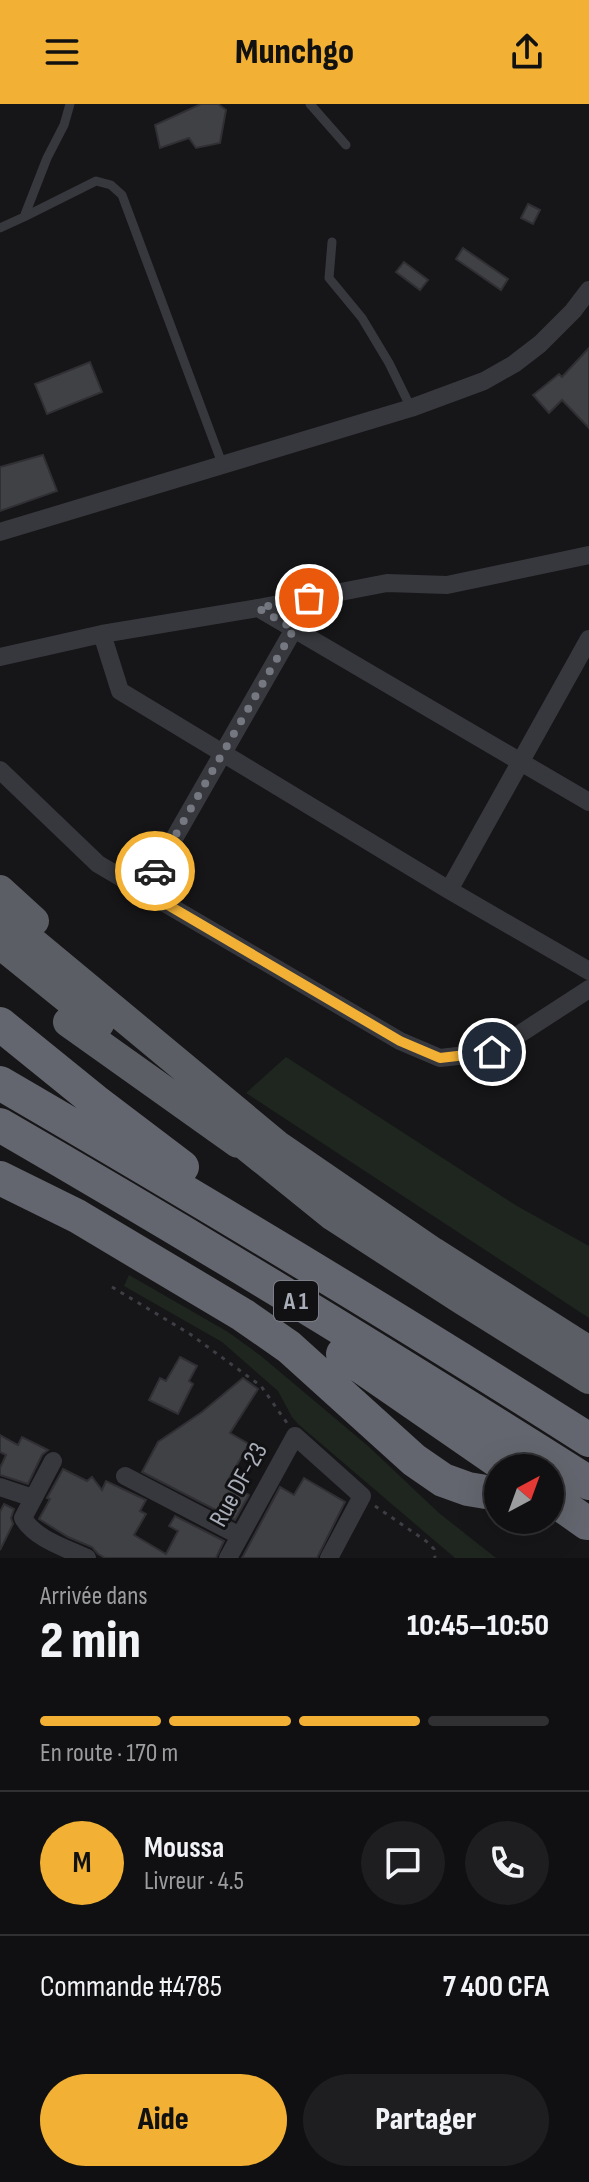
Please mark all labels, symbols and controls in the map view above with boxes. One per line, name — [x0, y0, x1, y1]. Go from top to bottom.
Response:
icon: menu — [40, 30, 84, 74]
icon: share — [505, 30, 549, 74]
text: Munchgo — [235, 31, 354, 74]
pin — [275, 564, 343, 632]
icon: bag — [287, 576, 331, 620]
courier — [115, 831, 195, 911]
icon: car — [133, 849, 177, 893]
pin — [458, 1018, 526, 1086]
icon: home — [470, 1030, 514, 1074]
road number: A 1 — [274, 1281, 318, 1321]
street label: Rue DF-23 — [203, 1438, 275, 1532]
north arrow — [484, 1454, 564, 1534]
map controls — [484, 1454, 564, 1534]
text: Arrivée dans — [40, 1581, 148, 1612]
text: 10:45–10:50 — [407, 1608, 549, 1644]
text: 2 min — [40, 1610, 141, 1673]
text: En route · 170 m — [40, 1738, 178, 1769]
button: chat — [361, 1821, 445, 1905]
button: phone — [465, 1821, 549, 1905]
text: Moussa — [144, 1830, 224, 1866]
text: M — [73, 1845, 91, 1881]
text: Livreur · 4.5 — [144, 1866, 244, 1897]
text: Commande #4785 — [40, 1969, 222, 2005]
text: 7 400 CFA — [443, 1969, 549, 2005]
button: Aide — [40, 2074, 287, 2166]
button: Partager — [303, 2074, 549, 2166]

